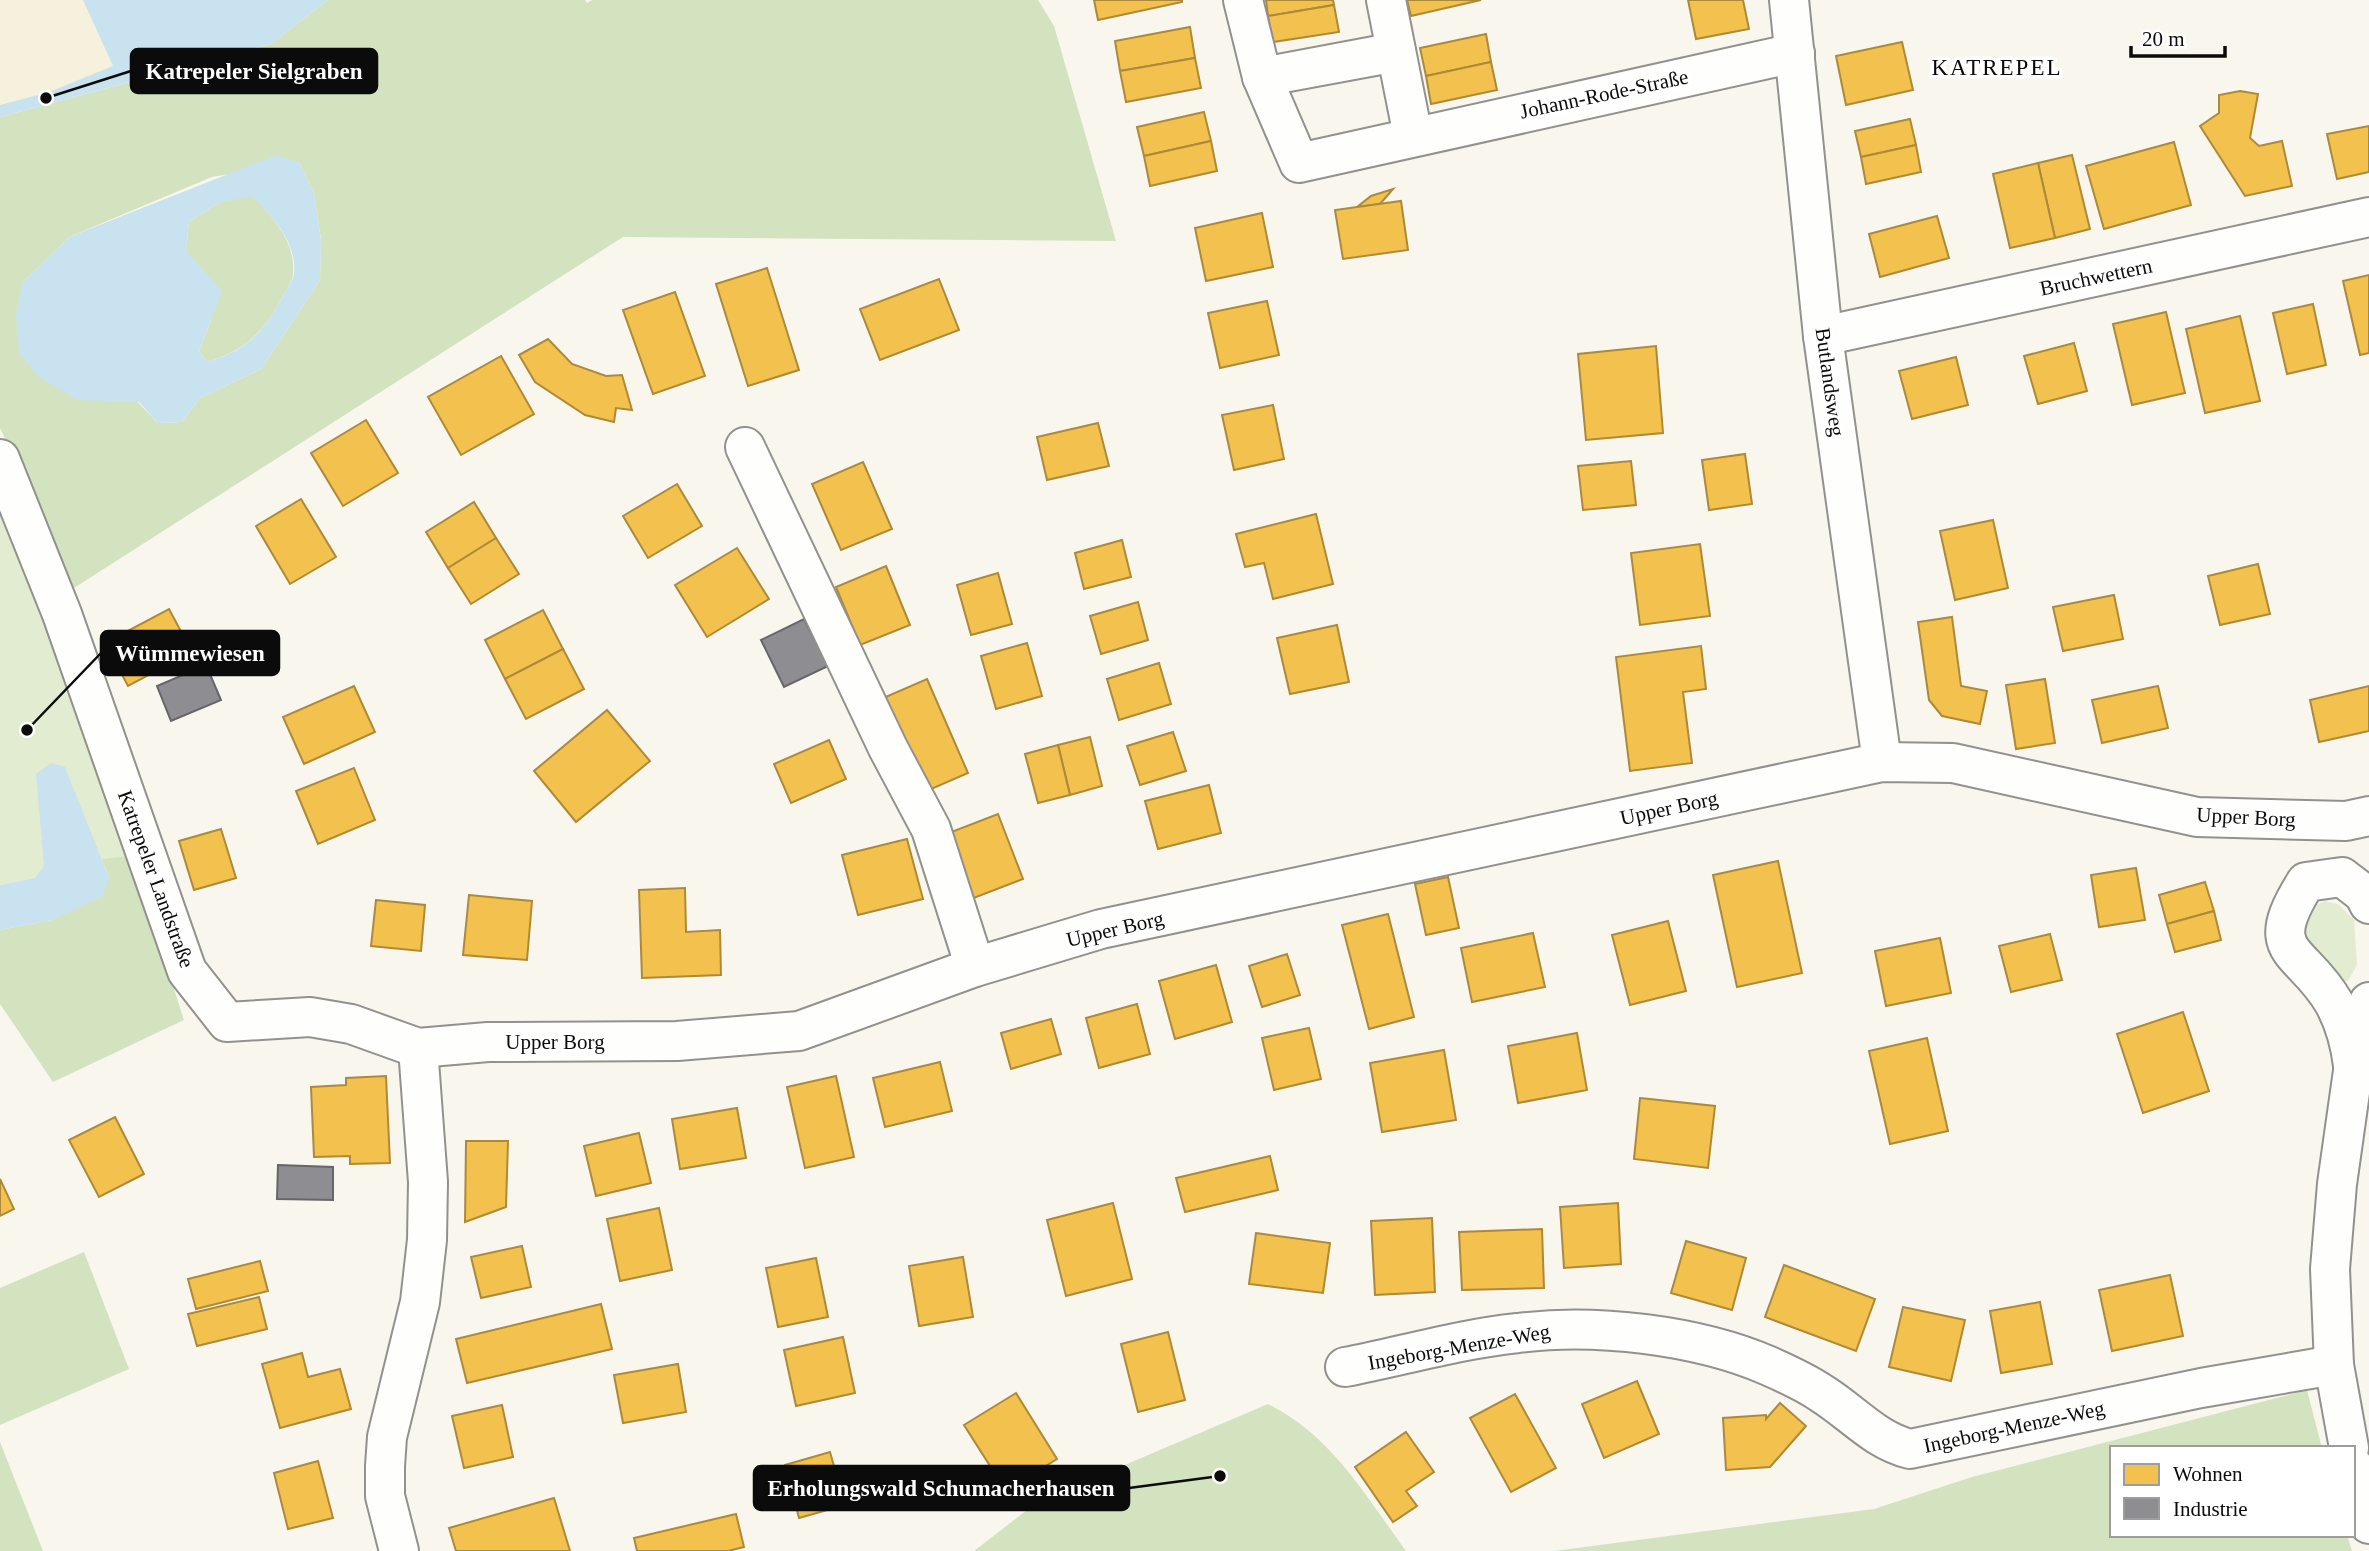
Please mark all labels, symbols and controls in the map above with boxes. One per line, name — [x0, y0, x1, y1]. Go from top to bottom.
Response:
scale bar — [2131, 14, 2226, 58]
text: 20 m — [2142, 27, 2185, 51]
callout: Katrepeler Sielgraben — [131, 49, 377, 93]
district label: KATREPEL — [1932, 55, 2063, 80]
text: Katrepeler Sielgraben — [146, 59, 363, 84]
street label: Johann-Rode-Straße — [1518, 64, 1690, 124]
street label: Bruchwettern — [2038, 253, 2155, 301]
street label: Butlandsweg — [1810, 326, 1850, 438]
callout: Wümmewiesen — [101, 631, 279, 675]
text: Wümmewiesen — [115, 641, 265, 666]
street label: Upper Borg — [1618, 786, 1721, 830]
street label: Katrepeler Landstraße — [113, 787, 199, 971]
street label: Upper Borg — [2196, 802, 2297, 832]
street label: Upper Borg — [1064, 906, 1167, 952]
street label: Upper Borg — [505, 1030, 605, 1054]
street label: Ingeborg-Menze-Weg — [1366, 1319, 1552, 1375]
street label: Ingeborg-Menze-Weg — [1921, 1396, 2107, 1458]
legend — [2110, 1446, 2355, 1537]
text: Wohnen — [2173, 1462, 2243, 1486]
callout: Erholungswald Schumacherhausen — [754, 1466, 1129, 1510]
text: Erholungswald Schumacherhausen — [768, 1476, 1115, 1501]
text: Industrie — [2173, 1497, 2248, 1521]

